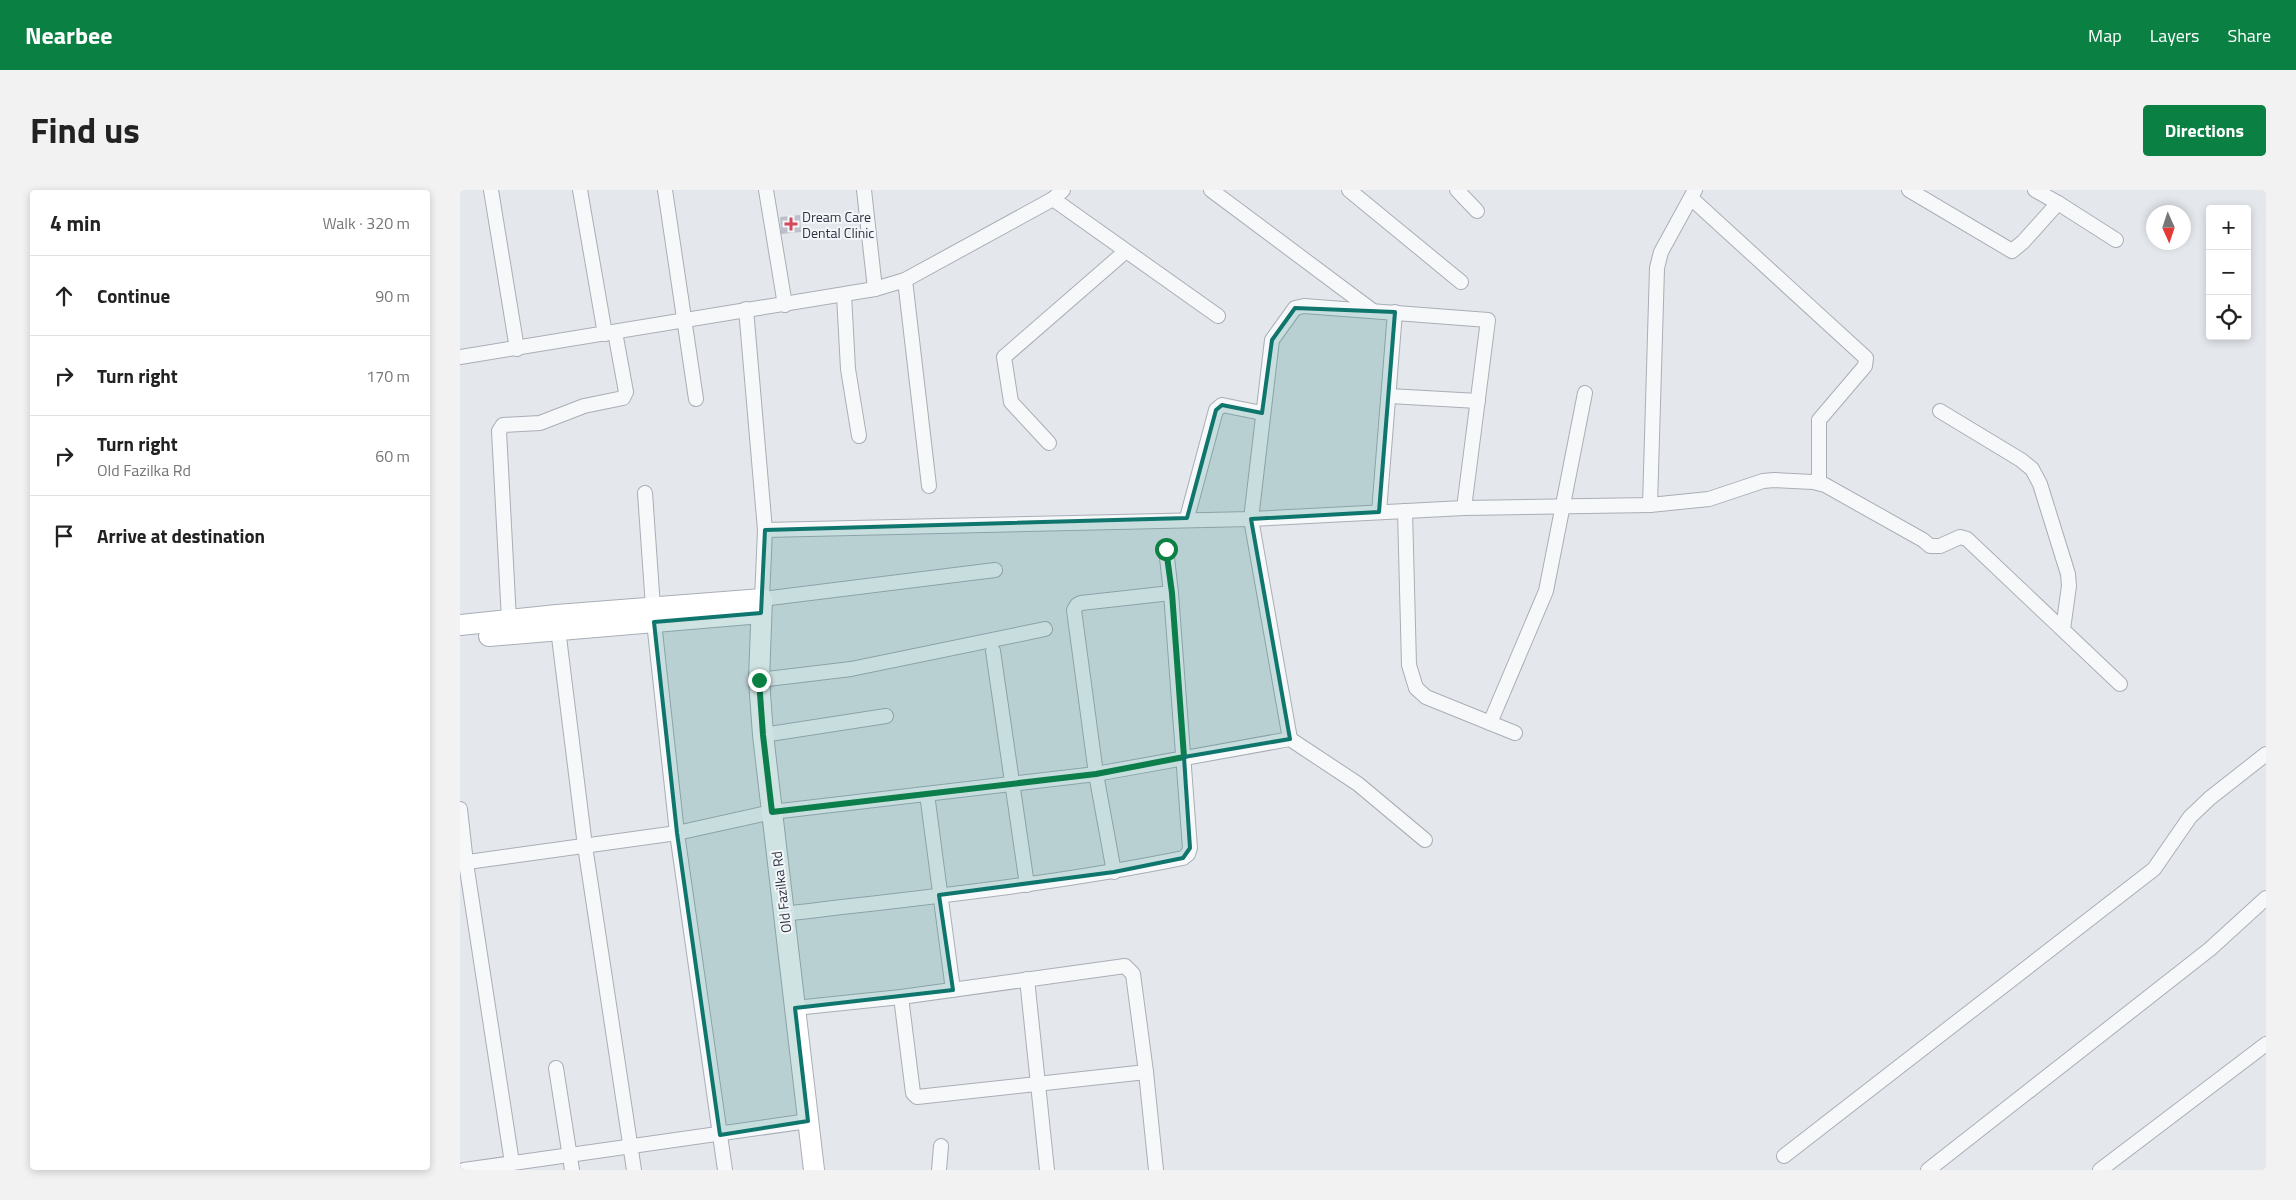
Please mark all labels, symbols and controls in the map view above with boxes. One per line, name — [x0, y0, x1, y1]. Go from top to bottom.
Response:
text: Nearbee — [25, 17, 112, 53]
text: Map — [2088, 22, 2122, 49]
text: Layers — [2150, 22, 2199, 49]
text: Share — [2227, 22, 2271, 49]
text: Find us — [30, 103, 140, 157]
button: Directions — [2143, 105, 2266, 156]
north arrow — [2146, 205, 2191, 250]
map controls — [2206, 205, 2251, 340]
button: + — [2206, 205, 2251, 250]
place label: Dream Care Dental Clinic — [802, 206, 874, 243]
text: 4 min — [50, 207, 101, 239]
text: Walk · 320 m — [322, 211, 410, 235]
marker: Dream Care Dental Clinic — [784, 217, 798, 231]
button: − — [2206, 250, 2251, 295]
text: Continue — [97, 281, 170, 310]
icon: ahead — [50, 282, 78, 310]
text: 90 m — [375, 284, 410, 308]
button: locate — [2206, 295, 2251, 340]
text: Turn right — [97, 361, 178, 390]
icon: right — [50, 362, 78, 390]
text: 170 m — [366, 364, 410, 388]
text: Turn right — [97, 429, 178, 458]
icon: right — [50, 442, 78, 470]
text: 60 m — [375, 444, 410, 468]
text: Old Fazilka Rd — [97, 458, 191, 482]
text: Arrive at destination — [97, 521, 265, 550]
icon: arrive — [50, 522, 78, 550]
route start — [1155, 538, 1178, 561]
route end — [748, 669, 771, 692]
street label: Old Fazilka Rd — [766, 850, 796, 934]

